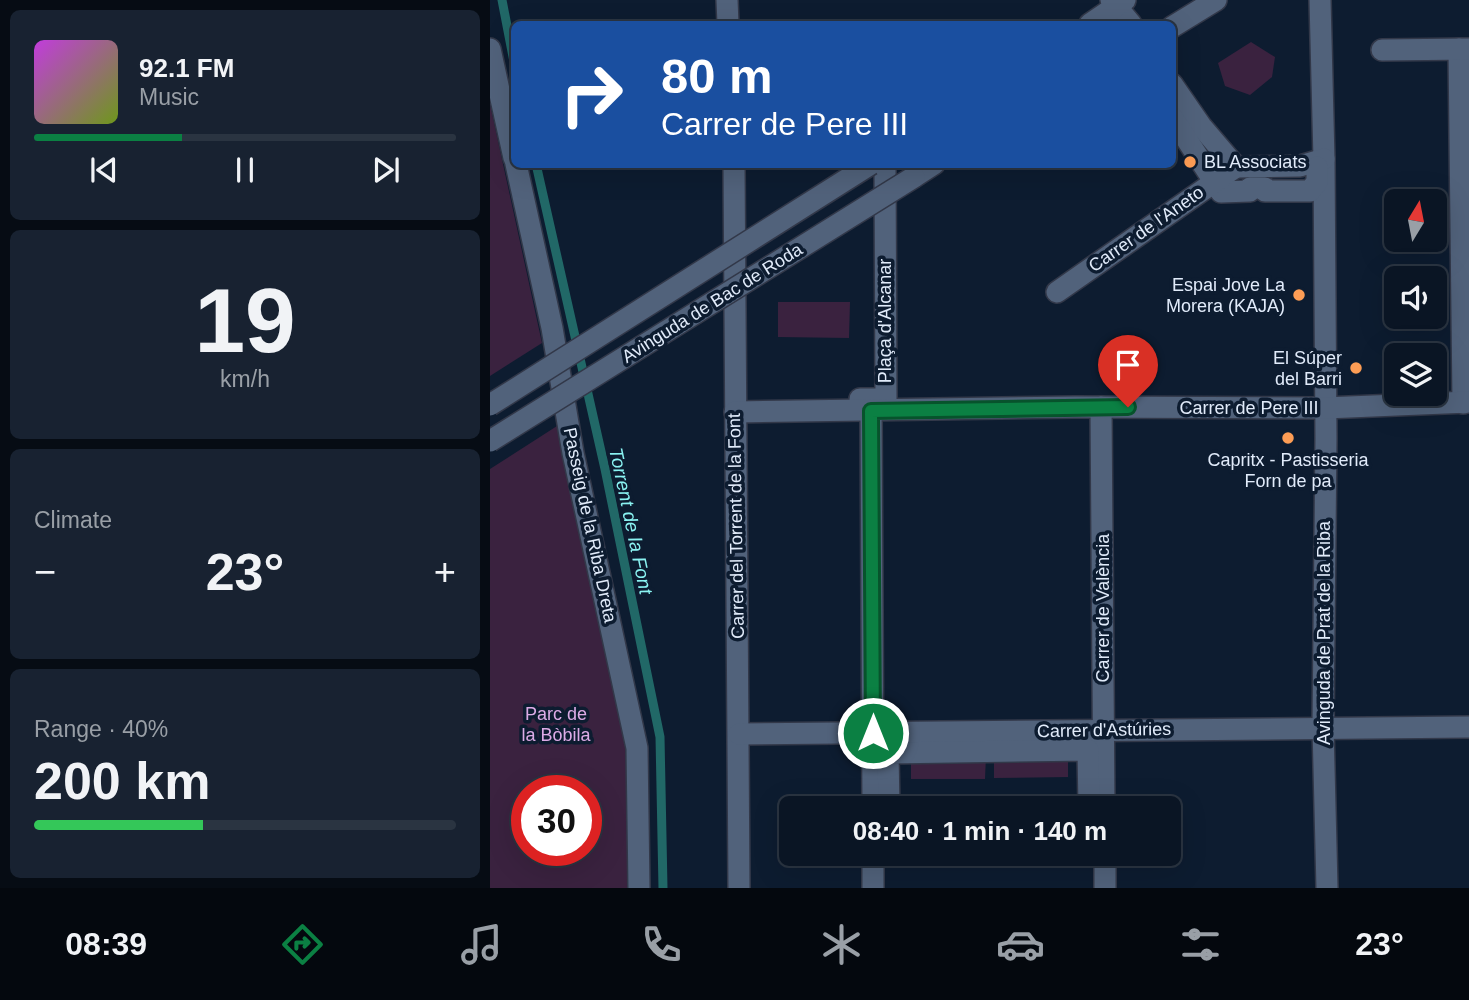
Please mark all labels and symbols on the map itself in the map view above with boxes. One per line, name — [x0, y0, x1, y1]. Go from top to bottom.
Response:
place label: BL Associats — [1204, 152, 1306, 172]
marker: BL Associats — [1182, 154, 1198, 170]
street label: Carrer de l'Aneto — [1085, 182, 1207, 276]
north arrow — [1384, 189, 1447, 252]
street label: Avinguda de Bac de Roda — [618, 239, 807, 367]
street label: Plaça d'Alcanar — [875, 259, 895, 383]
place label: Espai Jove La Morera (KAJA) — [1166, 275, 1286, 316]
marker: Espai Jove La Morera (KAJA) — [1291, 287, 1307, 303]
pin — [1098, 335, 1158, 407]
place label: El Súper del Barri — [1273, 348, 1342, 389]
marker: El Súper del Barri — [1348, 360, 1364, 376]
street label: Carrer de Pere III — [1179, 398, 1319, 418]
street label: Carrer del Torrent de la Font — [724, 413, 748, 639]
street label: Passeig de la Riba Dreta — [560, 426, 621, 625]
marker: Capritx - Pastisseria Forn de pa — [1280, 430, 1296, 446]
water label: Torrent de la Font — [605, 446, 657, 597]
place label: Capritx - Pastisseria Forn de pa — [1207, 450, 1370, 491]
street label: Avinguda de Prat de la Riba — [1314, 520, 1334, 745]
street label: Carrer de València — [1093, 533, 1113, 682]
position arrow — [836, 696, 910, 770]
park label: Parc de la Bòbila — [521, 704, 592, 745]
street label: Carrer d'Astúries — [1037, 719, 1171, 741]
speed limit sign: 30 — [511, 775, 602, 866]

